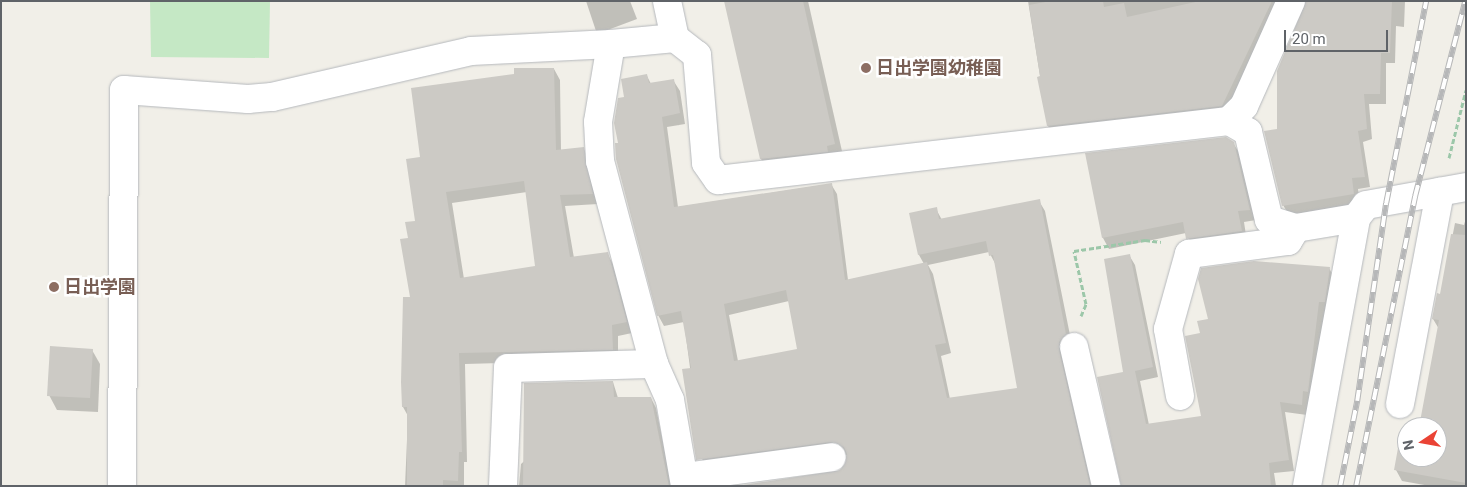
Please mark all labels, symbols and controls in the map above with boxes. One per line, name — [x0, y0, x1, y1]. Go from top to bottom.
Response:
scale bar — [1287, 20, 1391, 52]
text: 20 m — [1292, 30, 1326, 48]
place label: 日出学園幼稚園 — [876, 57, 1002, 79]
marker: 日出学園幼稚園 — [860, 62, 872, 74]
place label: 日出学園 — [64, 276, 136, 298]
marker: 日出学園 — [48, 281, 60, 293]
north arrow — [1397, 417, 1447, 467]
text: N — [1399, 438, 1417, 451]

